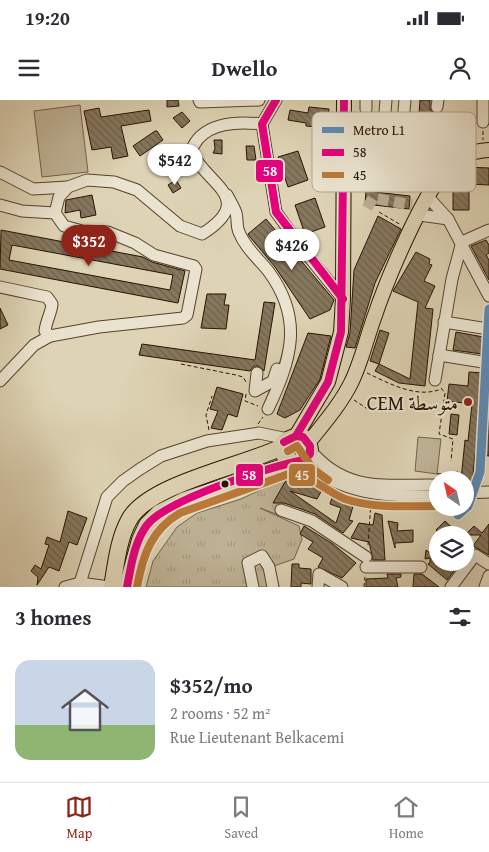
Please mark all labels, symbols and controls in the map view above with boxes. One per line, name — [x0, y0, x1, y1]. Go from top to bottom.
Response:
text: 19:20 — [25, 4, 70, 32]
text: Dwello — [212, 52, 277, 84]
icon: menu — [15, 54, 43, 82]
icon: person — [446, 54, 474, 82]
legend — [312, 112, 476, 192]
text: Metro L1 — [353, 120, 405, 140]
text: 58 — [353, 142, 367, 162]
pin: $542 — [145, 144, 205, 186]
text: $542 — [158, 148, 192, 172]
line badge: 58 — [255, 159, 284, 183]
text: 58 — [263, 161, 277, 181]
text: 45 — [353, 165, 366, 185]
pin: $352 — [59, 224, 119, 267]
pin: $426 — [262, 228, 322, 271]
text: $352 — [72, 229, 106, 253]
text: $426 — [275, 233, 309, 257]
place label: CEM متوسطة — [367, 388, 458, 417]
marker: CEM متوسطة — [462, 396, 474, 408]
line badge: 58 — [235, 463, 264, 487]
line badge: 45 — [288, 463, 316, 487]
text: 58 — [242, 465, 256, 485]
text: 45 — [295, 465, 309, 485]
north arrow — [429, 471, 474, 516]
map controls — [429, 471, 474, 571]
unlabelled marker — [220, 479, 230, 489]
button: layers — [429, 526, 474, 571]
text: 3 homes — [15, 602, 91, 633]
icon: filters — [446, 603, 474, 631]
text: $352/mo — [170, 670, 253, 701]
icon: home — [55, 680, 115, 740]
text: 2 rooms · 52 m² — [170, 701, 270, 725]
text: Rue Lieutenant Belkacemi — [170, 725, 344, 749]
tab: Map — [65, 793, 93, 843]
tab: Saved — [224, 793, 258, 843]
tab: Home — [389, 793, 424, 843]

